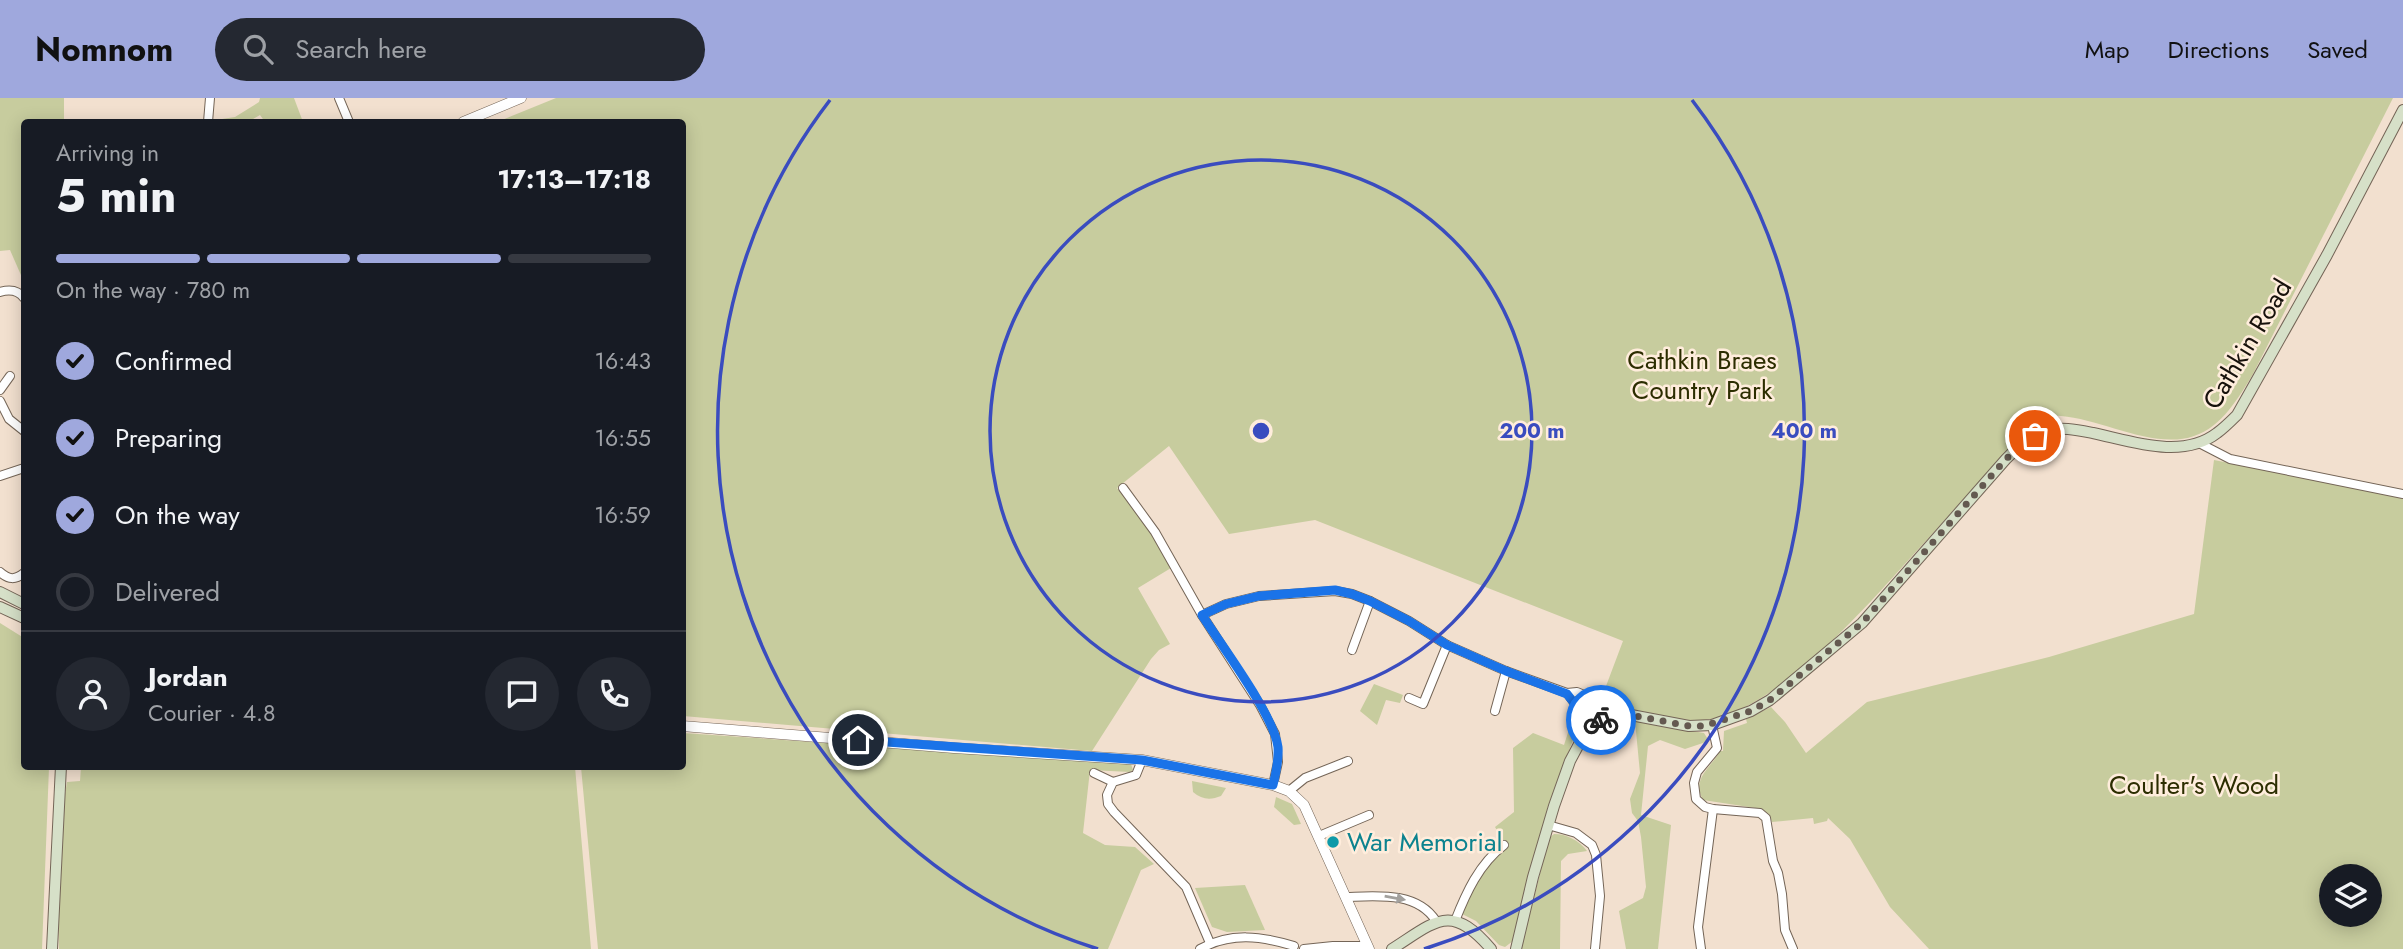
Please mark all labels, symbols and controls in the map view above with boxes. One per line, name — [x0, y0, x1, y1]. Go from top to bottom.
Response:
search box — [215, 18, 705, 81]
text: Nomnom — [35, 26, 173, 73]
icon: search — [239, 30, 277, 68]
text: Search here — [295, 30, 427, 68]
text: Map — [2085, 32, 2130, 67]
text: Directions — [2168, 32, 2269, 67]
text: Saved — [2307, 32, 2368, 67]
text: Arriving in — [56, 136, 159, 170]
text: 17:13–17:18 — [497, 160, 651, 198]
text: 5 min — [56, 163, 176, 229]
street label: Cathkin Road — [2193, 272, 2301, 416]
text: On the way · 780 m — [56, 273, 250, 307]
park label: Cathkin Braes Country Park — [1627, 341, 1777, 409]
icon: check — [56, 342, 94, 380]
text: Confirmed — [115, 342, 232, 380]
text: 16:43 — [595, 344, 651, 378]
pin — [2005, 406, 2065, 466]
text: 200 m — [1499, 416, 1565, 446]
text: 400 m — [1771, 416, 1837, 446]
icon: bag — [2016, 417, 2054, 455]
icon: check — [56, 419, 94, 457]
text: Preparing — [115, 419, 222, 457]
centre of rings — [1249, 419, 1273, 443]
text: 16:55 — [595, 421, 651, 455]
icon: check — [56, 496, 94, 534]
text: On the way — [115, 496, 240, 534]
text: 16:59 — [594, 498, 651, 532]
text: Delivered — [115, 573, 220, 611]
button: person — [56, 657, 130, 731]
button: chat — [485, 657, 559, 731]
button: phone — [577, 657, 651, 731]
text: Jordan — [148, 658, 228, 696]
courier — [1566, 685, 1636, 755]
text: Courier · 4.8 — [148, 696, 276, 730]
icon: bike — [1582, 701, 1620, 739]
pin — [828, 710, 888, 770]
icon: home — [839, 721, 877, 759]
park label: Coulter's Wood — [2109, 766, 2279, 804]
place label: War Memorial — [1347, 823, 1502, 861]
marker: War Memorial — [1325, 834, 1341, 850]
map controls — [2319, 864, 2382, 927]
button: layers — [2319, 864, 2382, 927]
one-way arrow — [1384, 893, 1406, 904]

